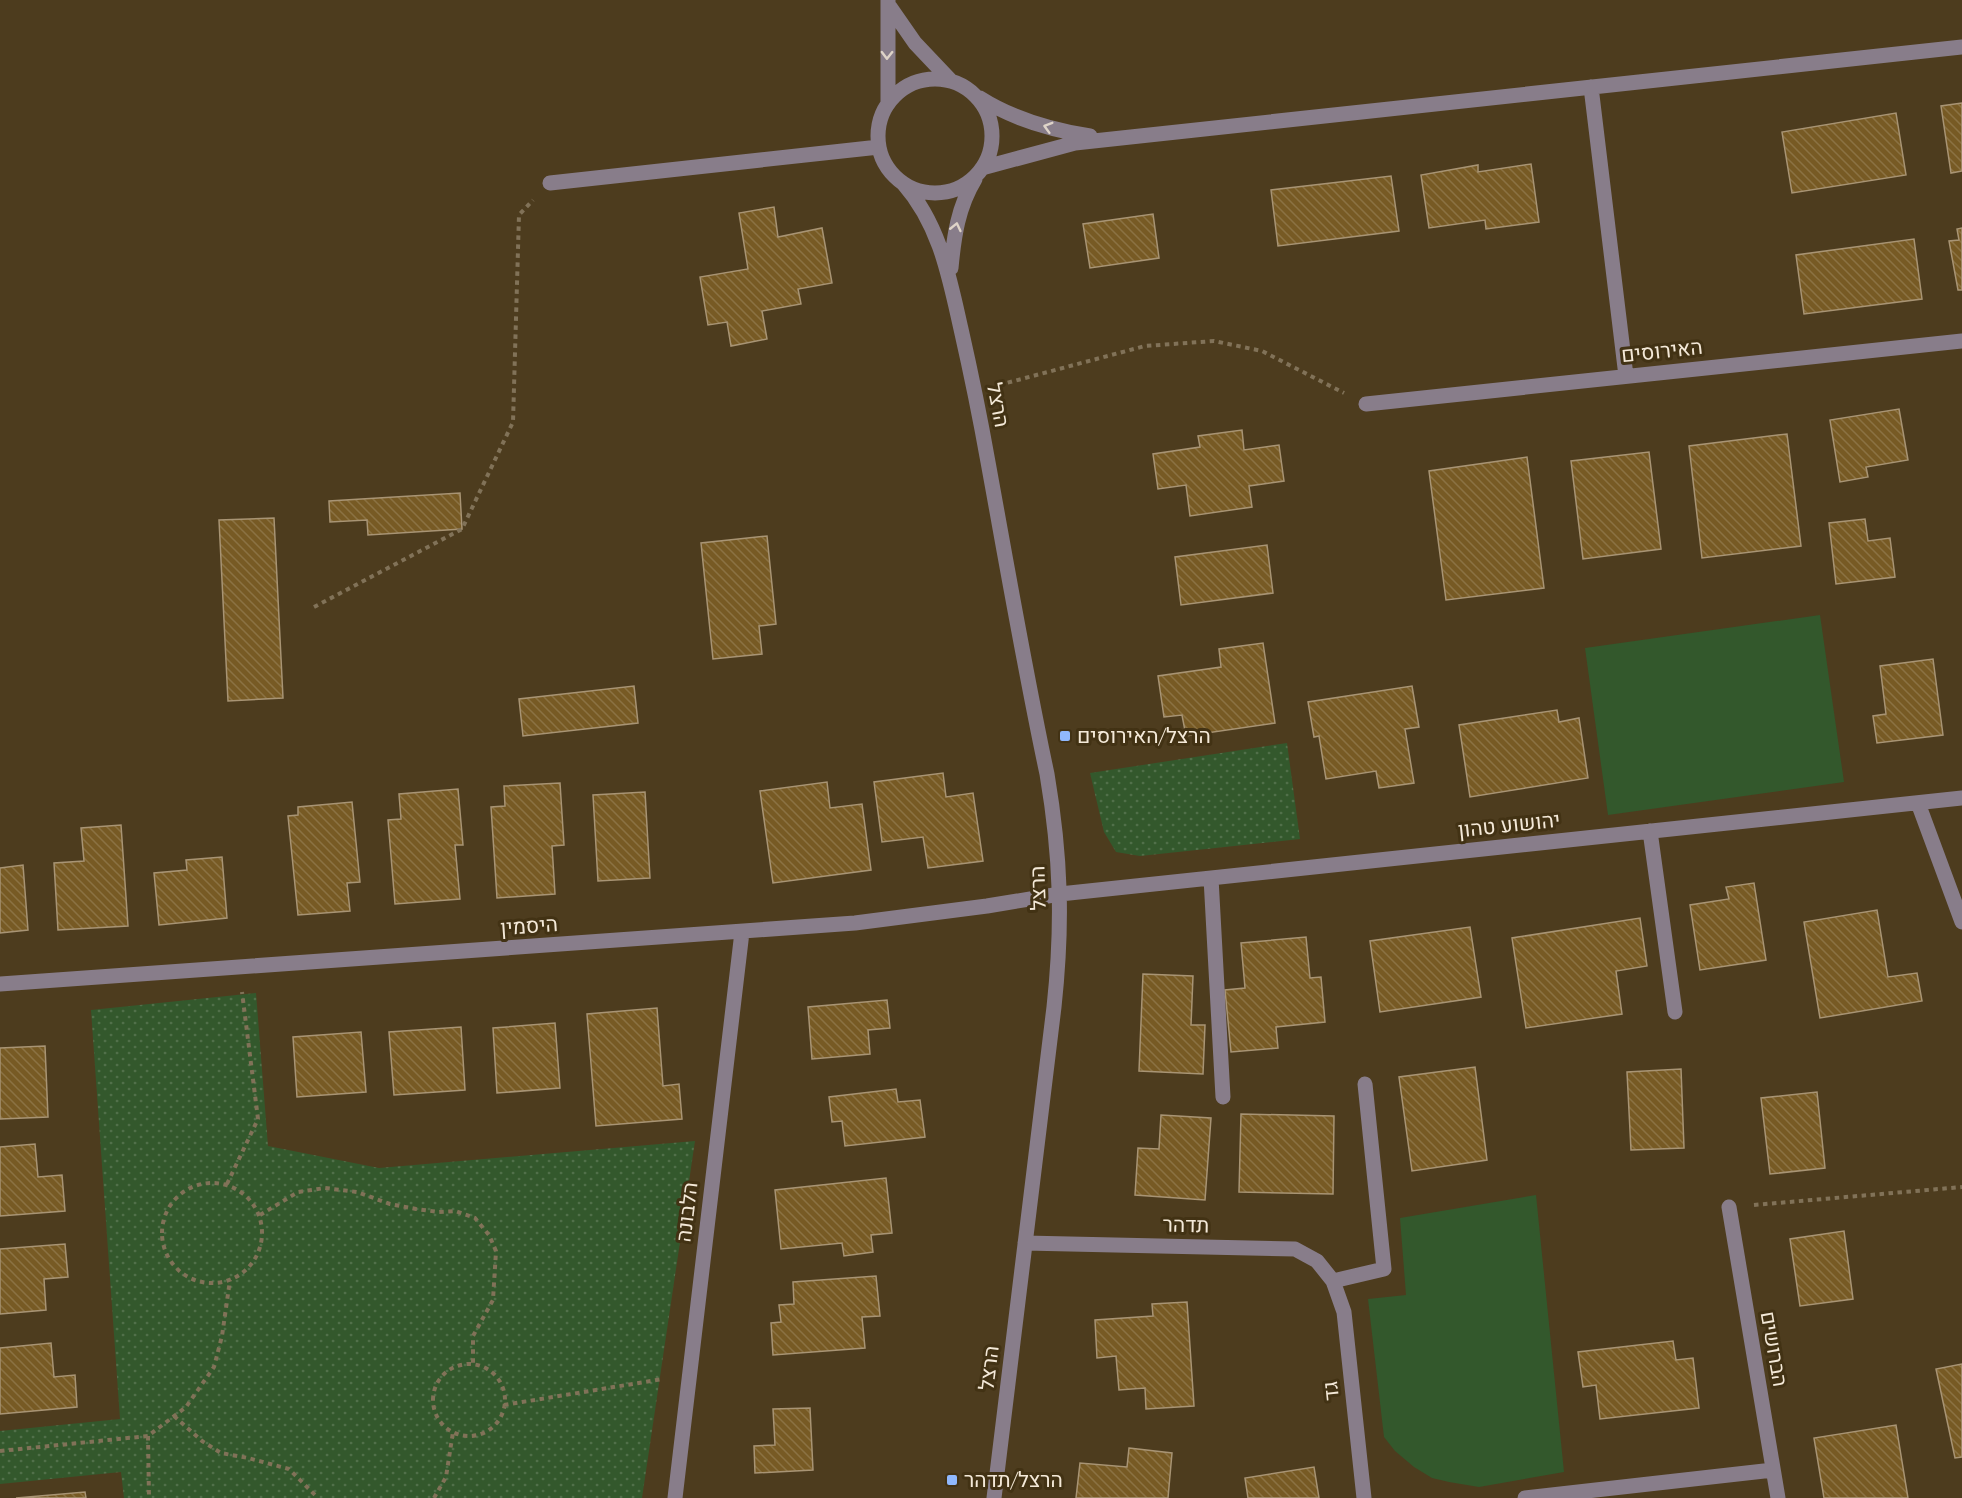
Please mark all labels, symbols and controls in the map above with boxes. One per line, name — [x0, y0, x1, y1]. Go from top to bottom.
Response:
one-way arrow — [881, 51, 894, 60]
one-way arrow — [1043, 121, 1053, 134]
one-way arrow — [949, 222, 962, 232]
street label: האירוסים — [1620, 332, 1704, 368]
street label: הרצל — [981, 380, 1017, 430]
place label: הרצל/האירוסים — [1077, 721, 1211, 749]
marker: הרצל/האירוסים — [1058, 729, 1072, 743]
street label: יהושוע טהון — [1456, 805, 1561, 843]
street label: הרצל — [1022, 865, 1052, 911]
street label: היסמין — [499, 909, 559, 941]
street label: הלבונה — [668, 1180, 704, 1244]
street label: תדהר — [1162, 1210, 1210, 1238]
street label: הברושים — [1755, 1309, 1795, 1389]
street label: הרצל — [971, 1344, 1005, 1392]
street label: גד — [1315, 1380, 1345, 1402]
place label: הרצל/תדהר — [964, 1465, 1063, 1493]
marker: הרצל/תדהר — [945, 1473, 959, 1487]

